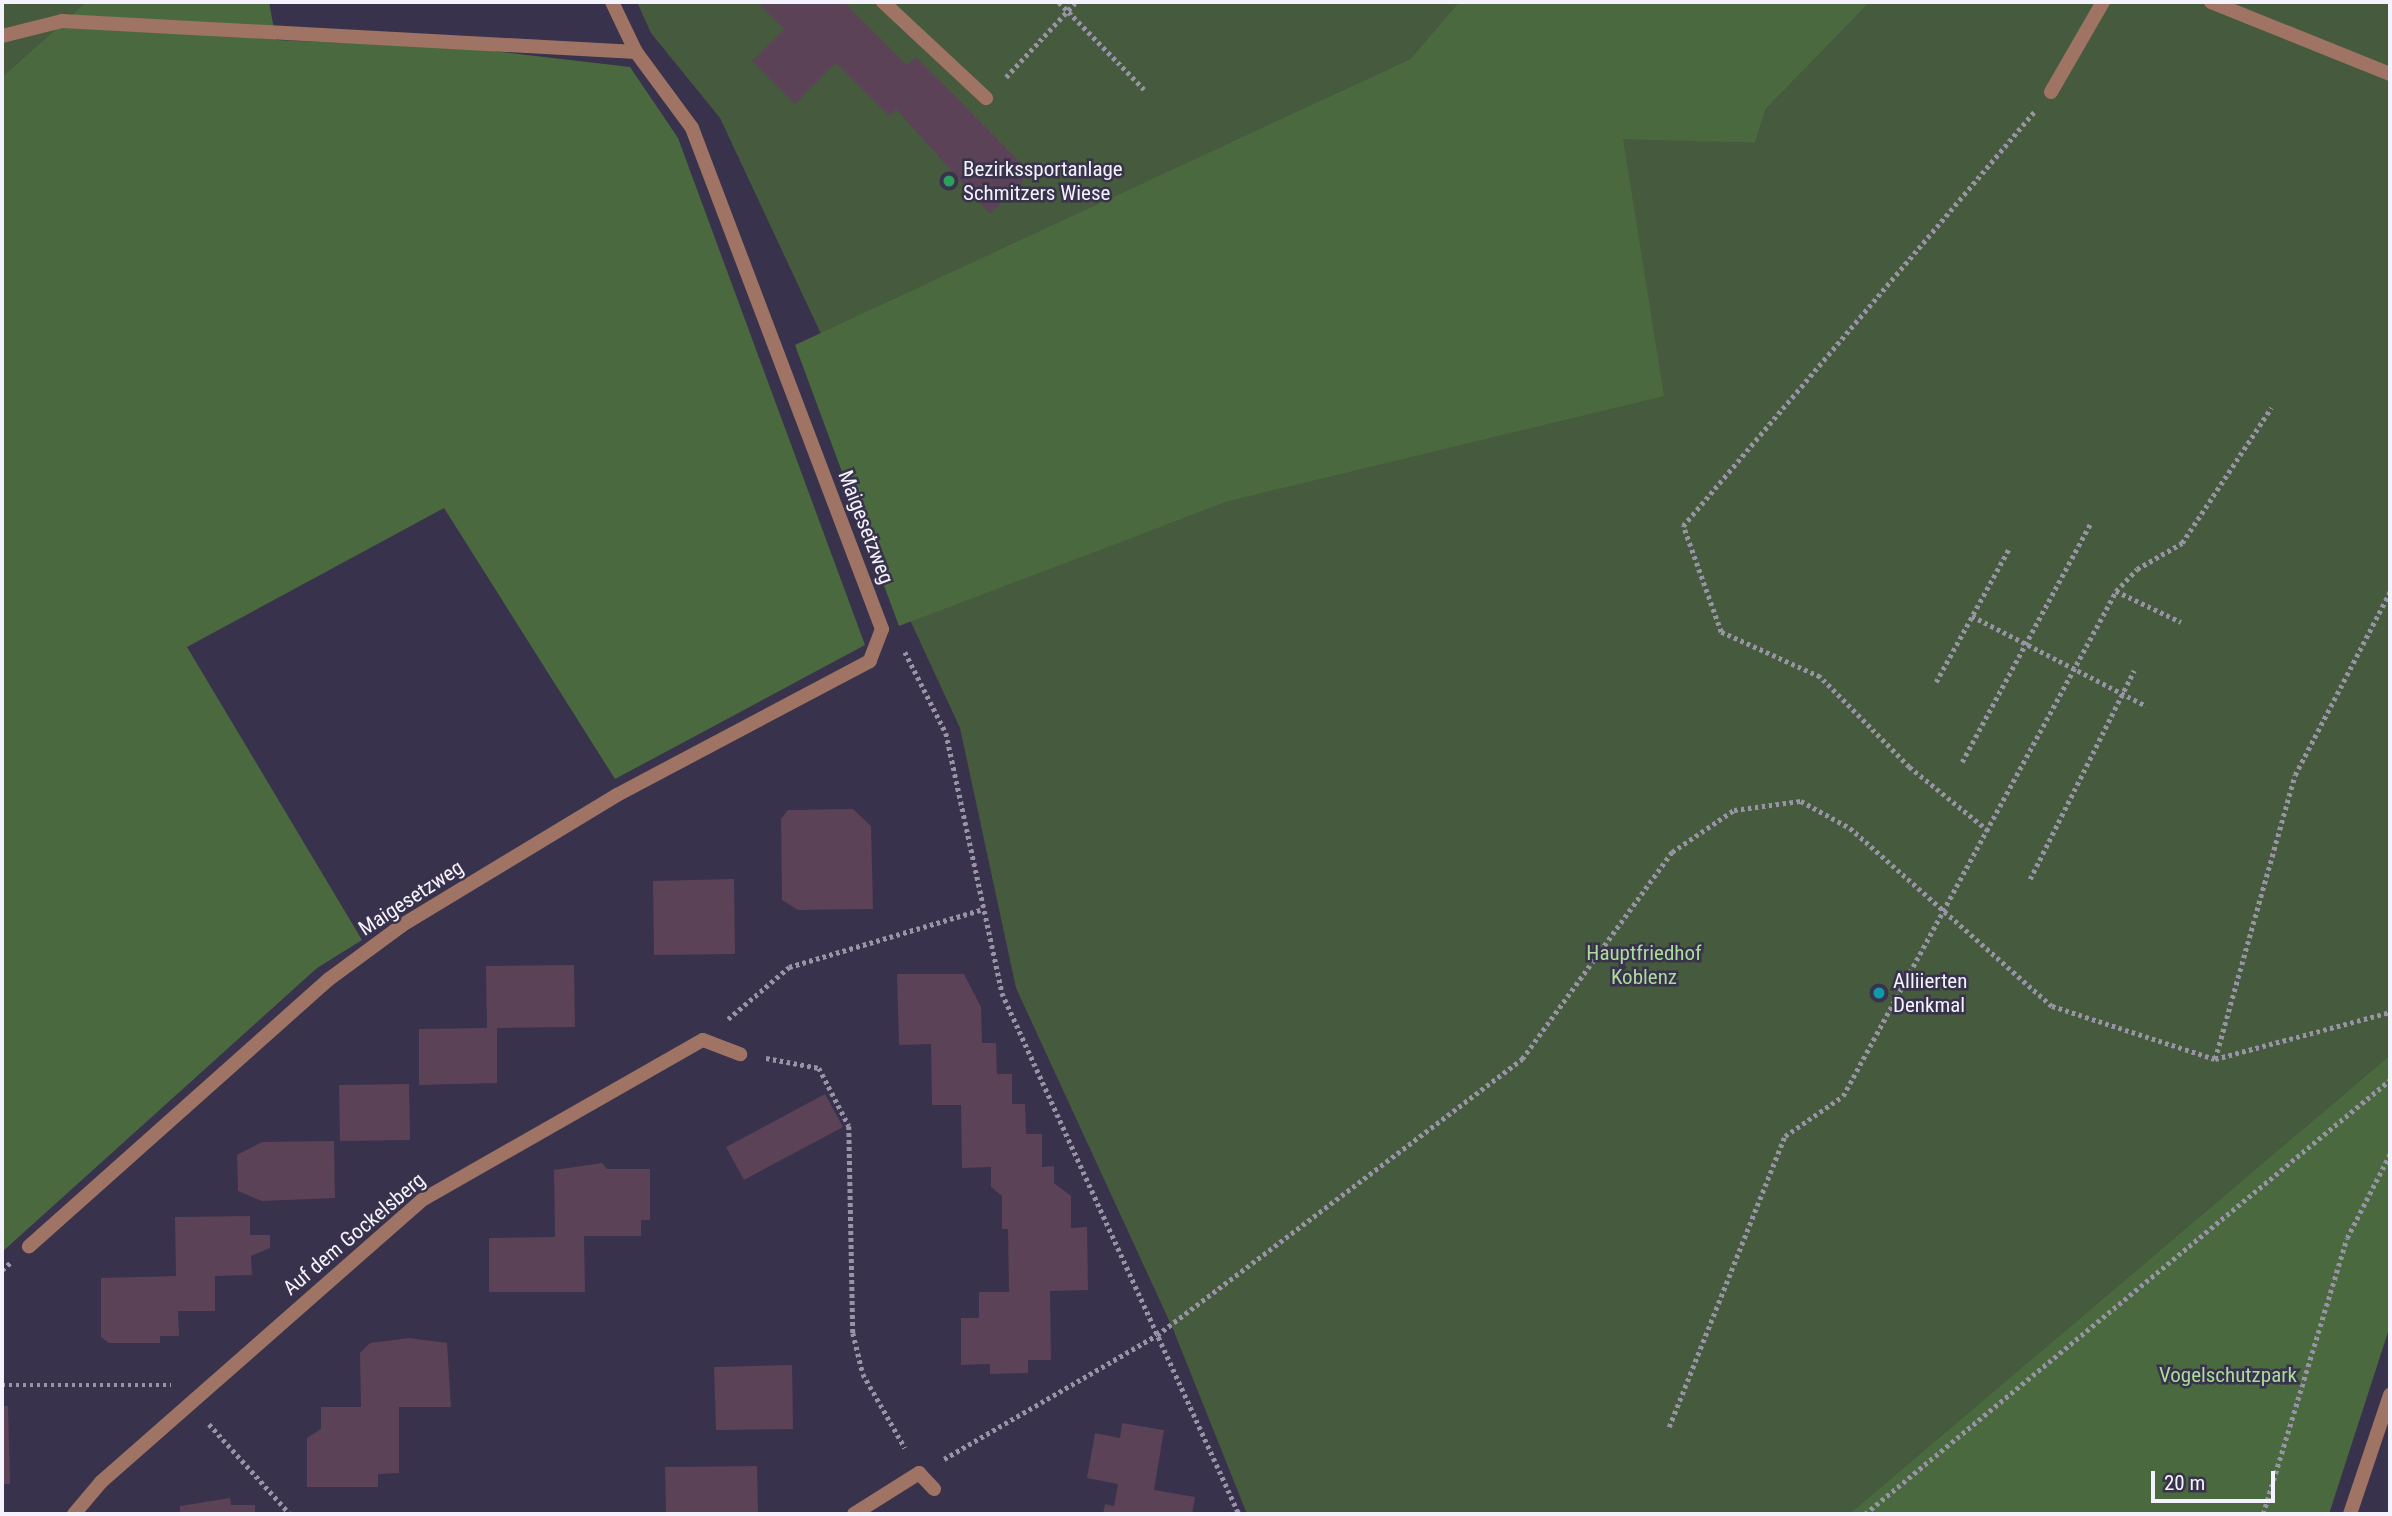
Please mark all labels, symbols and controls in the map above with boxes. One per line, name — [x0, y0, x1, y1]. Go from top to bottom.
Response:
place label: Bezirkssportanlage Schmitzers Wiese — [963, 156, 1123, 206]
marker: Bezirkssportanlage Schmitzers Wiese — [941, 173, 957, 189]
street label: Maigesetzweg — [833, 467, 899, 587]
street label: Maigesetzweg — [354, 855, 468, 941]
park label: Hauptfriedhof Koblenz — [1586, 940, 1702, 990]
place label: Alliierten Denkmal — [1893, 968, 1967, 1018]
marker: Alliierten Denkmal — [1871, 985, 1887, 1001]
street label: Auf dem Gockelsberg — [278, 1167, 430, 1301]
park label: Vogelschutzpark — [2159, 1362, 2297, 1388]
scale bar — [2154, 1456, 2278, 1500]
text: 20 m — [2164, 1471, 2205, 1495]

